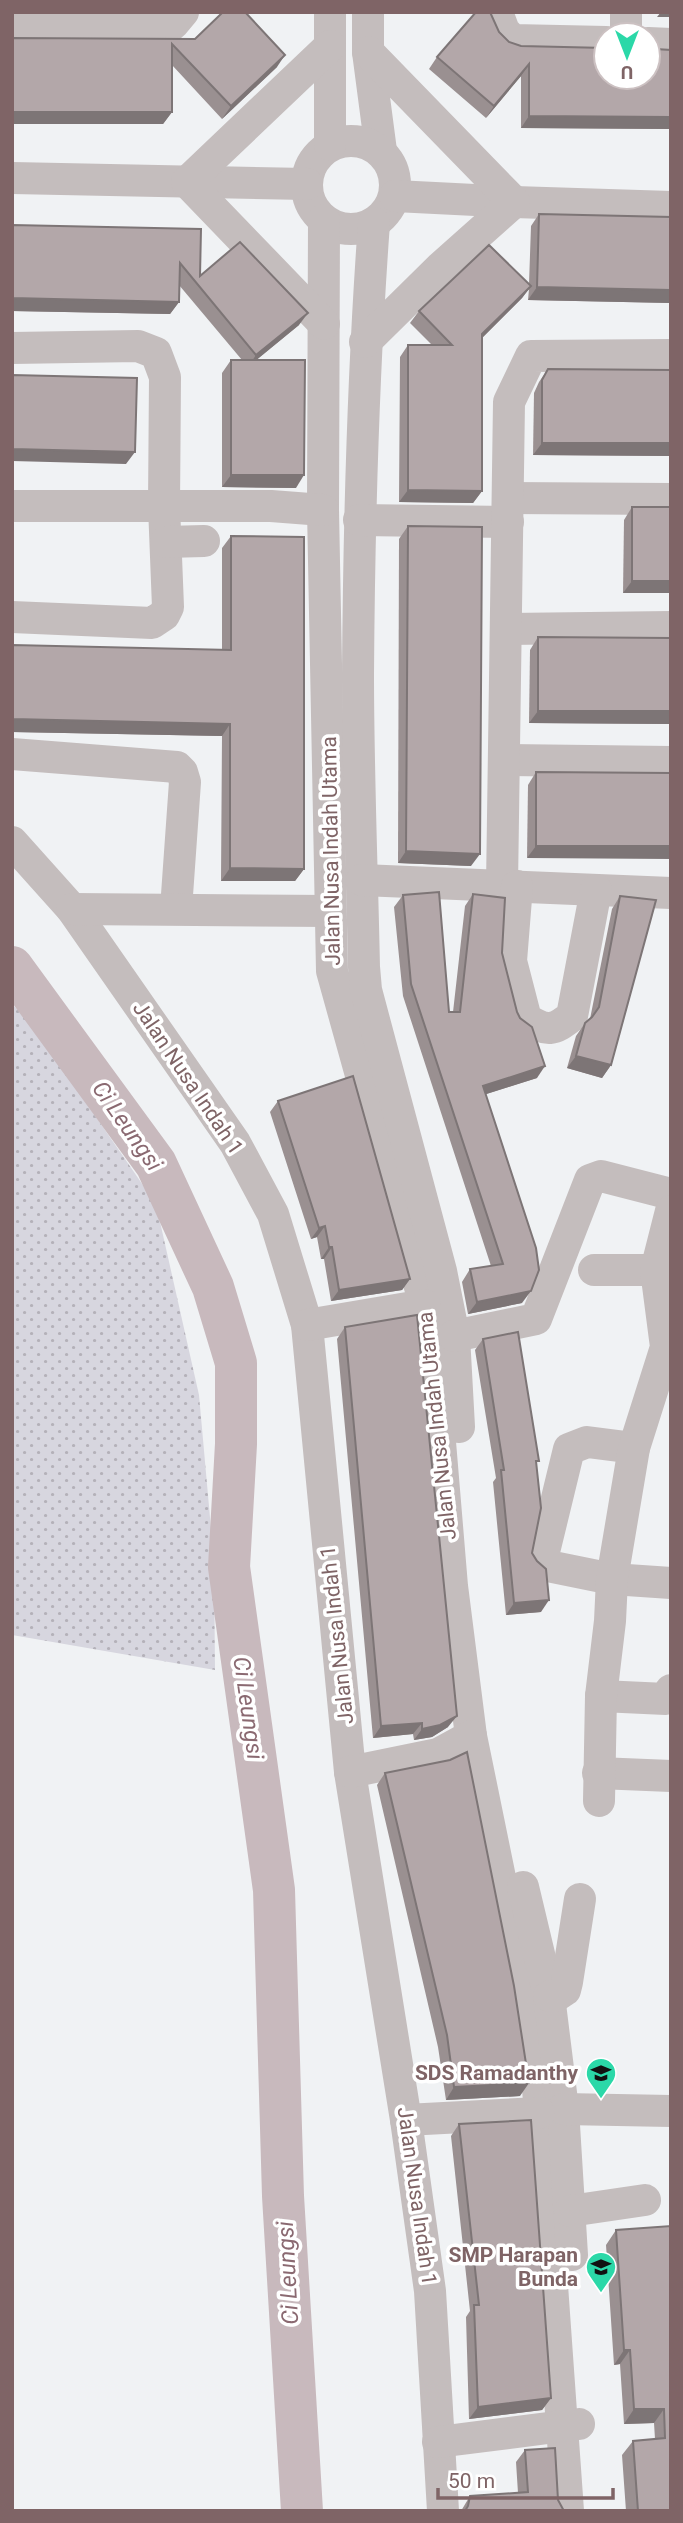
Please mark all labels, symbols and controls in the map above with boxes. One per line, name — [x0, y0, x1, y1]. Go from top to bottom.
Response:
north arrow — [592, 21, 662, 91]
text: U — [621, 61, 633, 84]
street label: Jalan Nusa Indah Utama — [317, 736, 345, 966]
street label: Jalan Nusa Indah 1 — [128, 997, 248, 1159]
water label: Ci Leungsi — [86, 1076, 168, 1177]
street label: Jalan Nusa Indah Utama — [413, 1311, 461, 1541]
street label: Jalan Nusa Indah 1 — [316, 1544, 358, 1726]
water label: Ci Leungsi — [227, 1655, 269, 1762]
school or university icon: SDS Ramadanthy — [584, 2056, 618, 2100]
place label: SDS Ramadanthy — [415, 2061, 578, 2085]
street label: Jalan Nusa Indah 1 — [393, 2105, 441, 2287]
water label: Ci Leungsi — [272, 2220, 304, 2325]
place label: SMP Harapan Bunda — [448, 2243, 578, 2291]
school or university icon: SMP Harapan Bunda — [584, 2250, 618, 2294]
scale bar — [438, 2456, 613, 2500]
text: 50 m — [448, 2469, 495, 2493]

